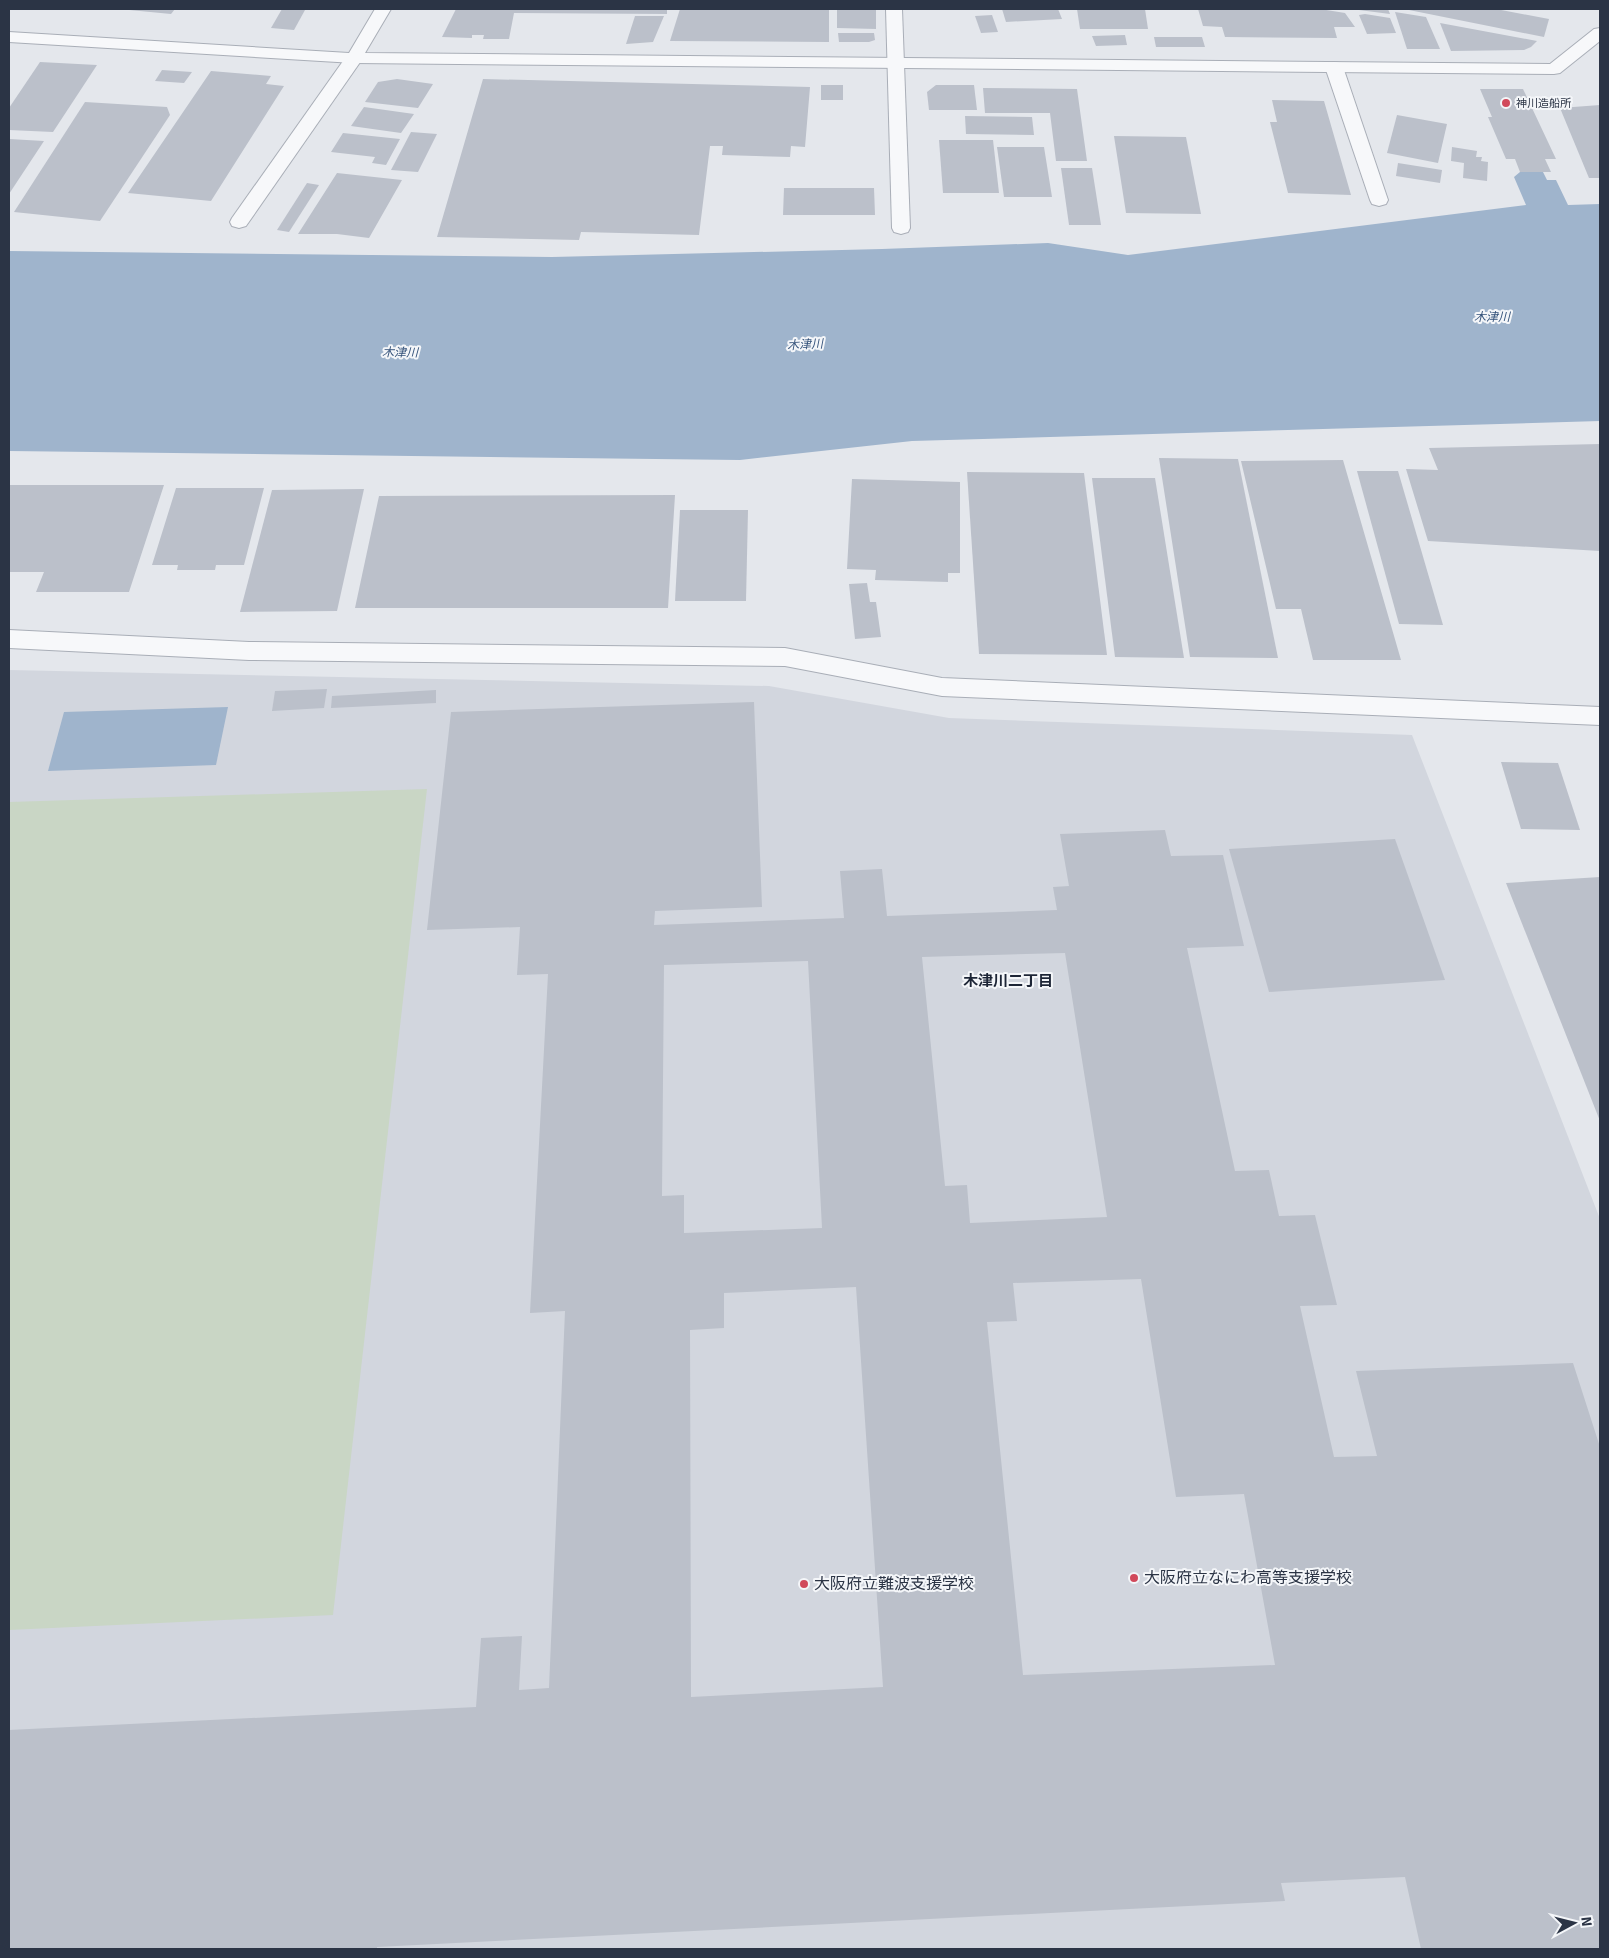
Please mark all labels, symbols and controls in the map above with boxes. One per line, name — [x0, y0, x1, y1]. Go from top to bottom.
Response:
marker: 神川造船所 — [1500, 97, 1512, 109]
place label: 神川造船所 — [1516, 97, 1572, 110]
water label: 木津川 — [1474, 310, 1512, 325]
water label: 木津川 — [787, 336, 825, 353]
water label: 木津川 — [382, 345, 420, 361]
district label: 木津川二丁目 — [963, 972, 1053, 990]
place label: 大阪府立なにわ高等支援学校 — [1144, 1568, 1352, 1588]
marker: 大阪府立なにわ高等支援学校 — [1128, 1572, 1140, 1584]
place label: 大阪府立難波支援学校 — [814, 1574, 974, 1594]
marker: 大阪府立難波支援学校 — [798, 1578, 810, 1590]
north arrow — [1549, 1898, 1599, 1948]
text: N — [1577, 1916, 1595, 1927]

